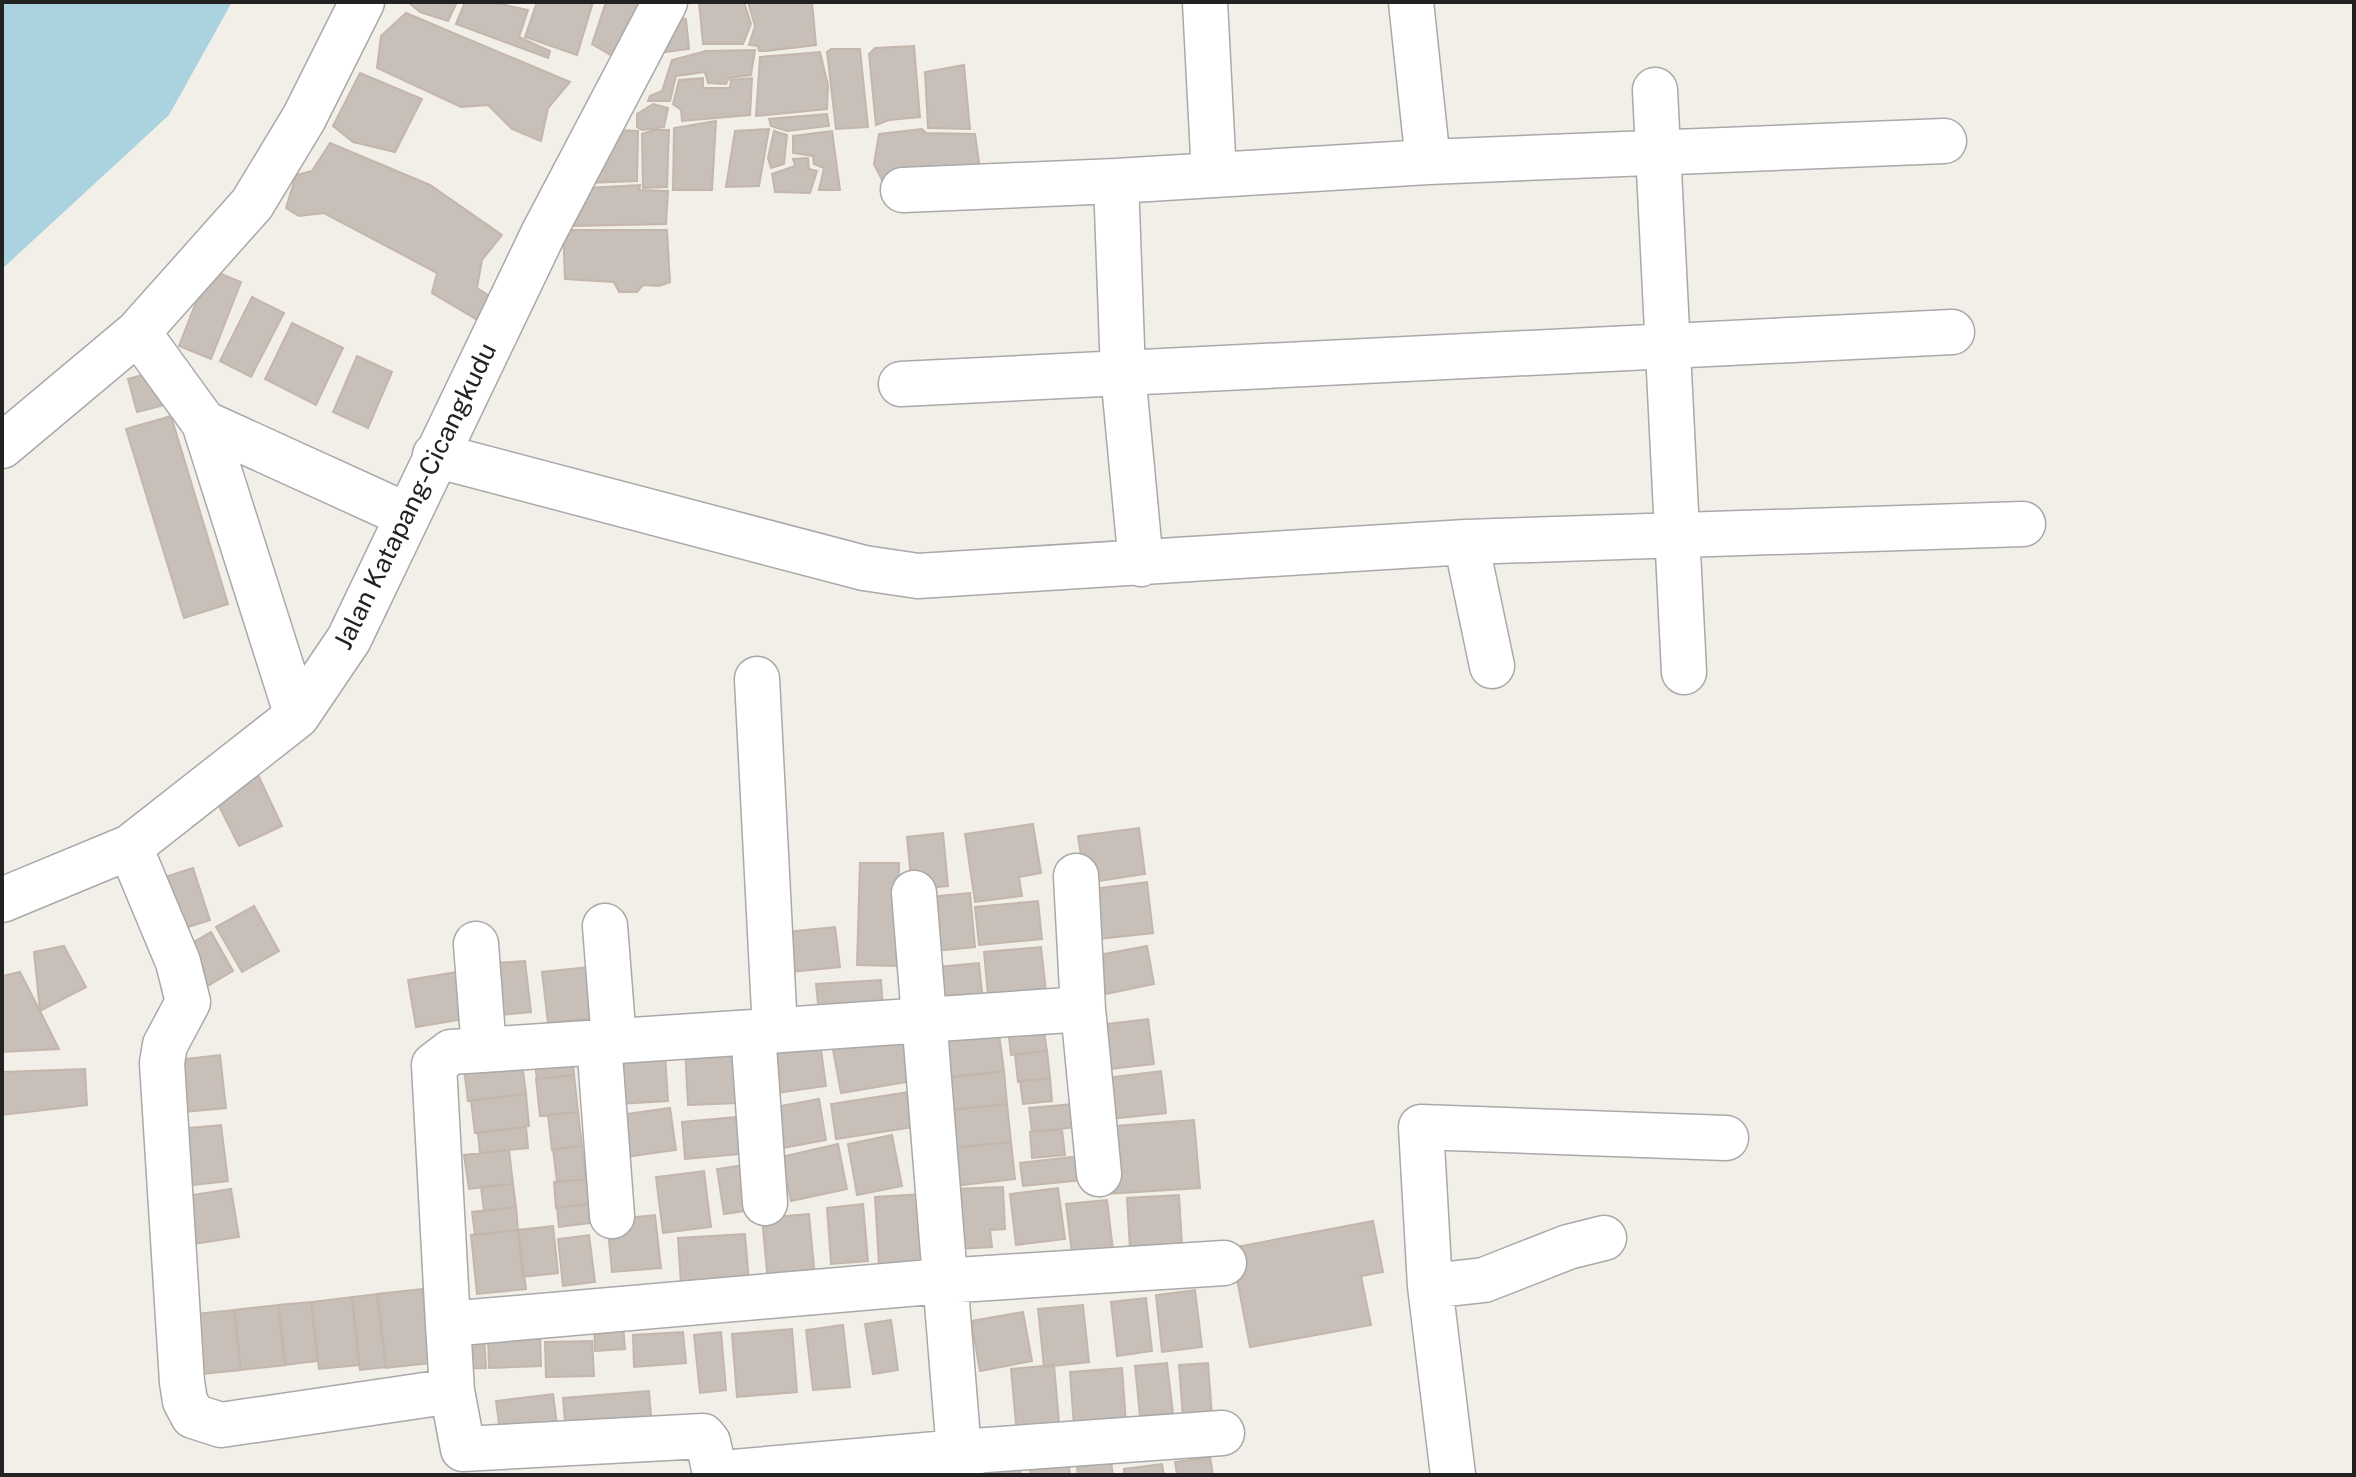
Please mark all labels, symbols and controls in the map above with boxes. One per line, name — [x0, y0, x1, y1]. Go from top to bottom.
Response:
street label: Jalan Katapang-Cicangkudu — [327, 337, 502, 654]

